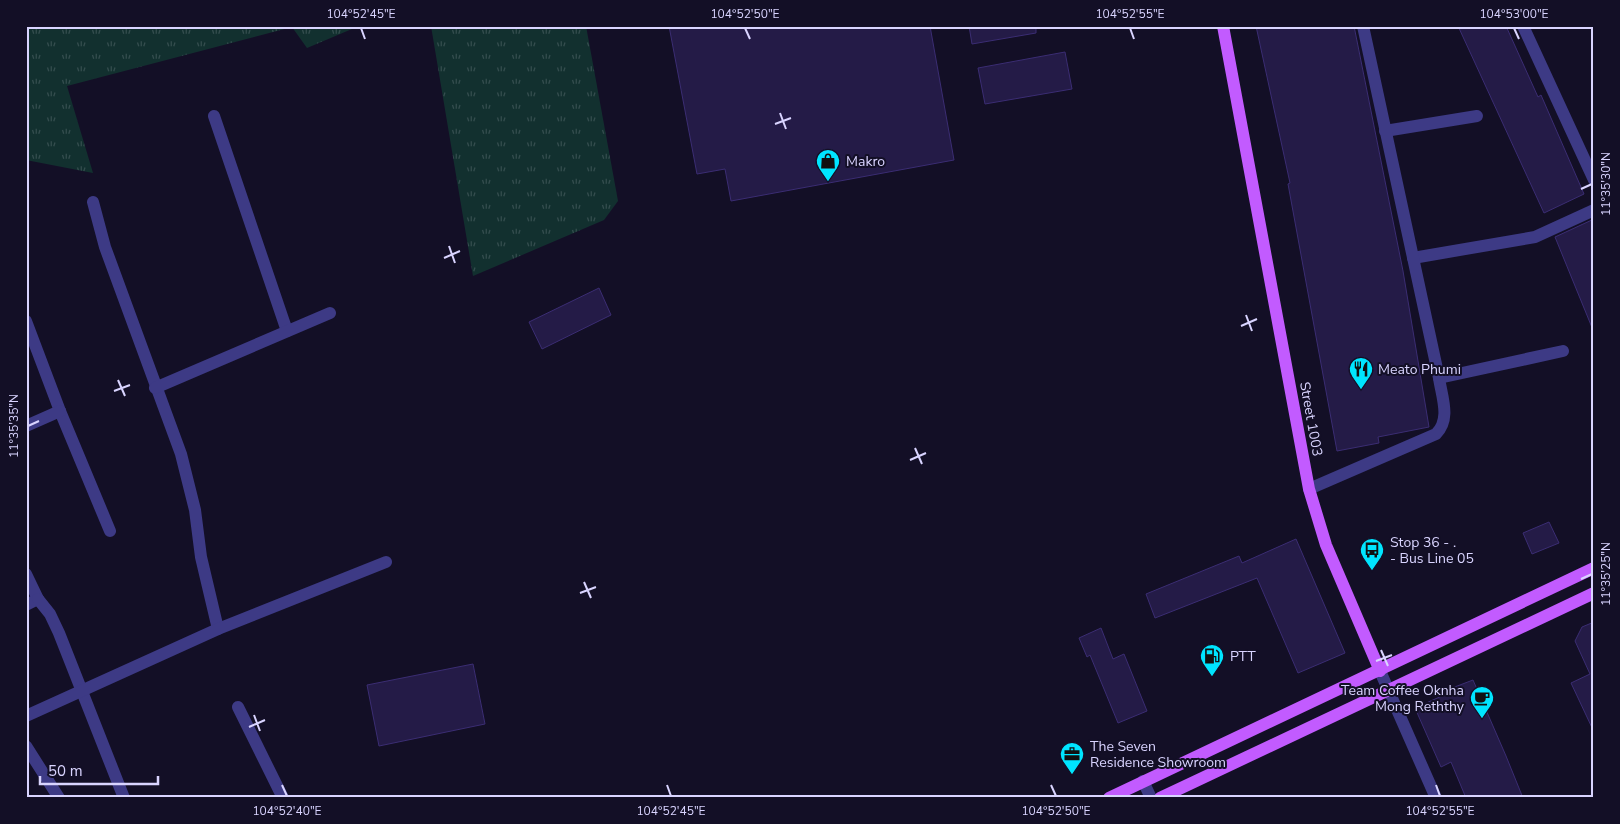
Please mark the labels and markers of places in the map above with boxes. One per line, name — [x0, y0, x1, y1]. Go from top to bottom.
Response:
shop icon: Makro — [815, 148, 841, 182]
place label: Makro — [846, 152, 885, 171]
restaurant icon: Meato Phumi — [1348, 356, 1374, 390]
place label: Meato Phumi — [1378, 360, 1461, 379]
place label: Stop 36 - . - Bus Line 05 — [1390, 533, 1474, 568]
bus stop icon: Stop 36 - . - Bus Line 05 — [1359, 537, 1385, 571]
fuel station icon: PTT — [1199, 643, 1225, 677]
place label: PTT — [1230, 647, 1256, 666]
place label: Team Coffee Oknha Mong Reththy — [1341, 681, 1465, 716]
cafe icon: Team Coffee Oknha Mong Reththy — [1469, 685, 1495, 719]
place label: The Seven Residence Showroom — [1090, 737, 1226, 772]
office icon: The Seven Residence Showroom — [1059, 741, 1085, 775]

